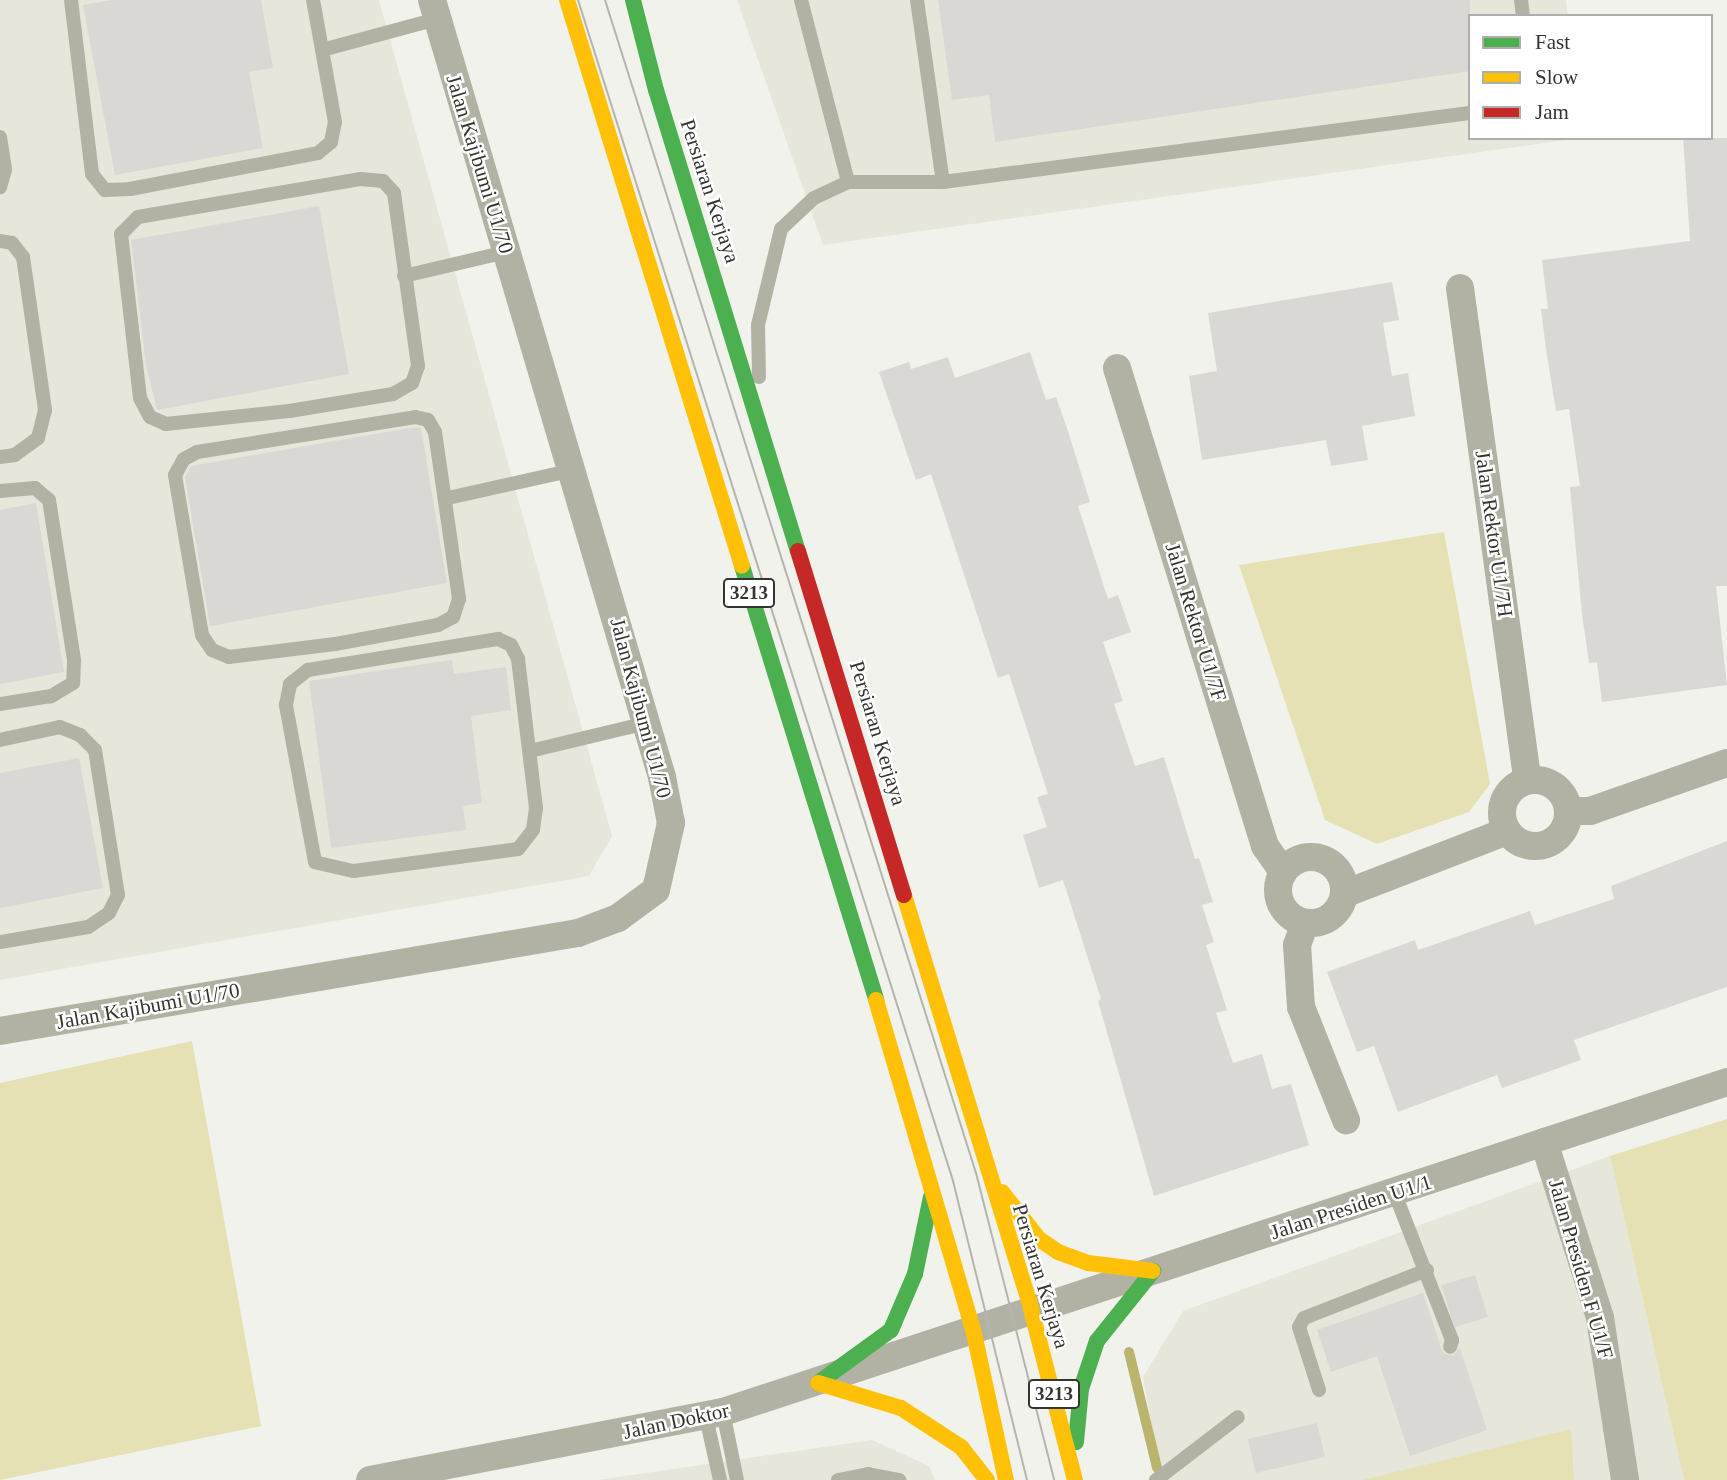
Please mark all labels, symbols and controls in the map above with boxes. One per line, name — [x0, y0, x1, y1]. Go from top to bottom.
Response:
legend — [1468, 14, 1713, 140]
text: Fast — [1535, 30, 1570, 54]
text: Slow — [1535, 65, 1578, 89]
street label: Jalan Kajibumi U1/70 — [441, 72, 519, 256]
text: Jam — [1535, 100, 1569, 124]
street label: Persiaran Kerjaya — [675, 116, 745, 266]
street label: Jalan Rektor U1/7H — [1470, 449, 1518, 619]
street label: Jalan Rektor U1/7F — [1160, 540, 1232, 704]
road number: 3213 — [723, 578, 775, 608]
street label: Jalan Kajibumi U1/70 — [605, 615, 677, 801]
street label: Persiaran Kerjaya — [844, 658, 912, 808]
street label: Jalan Kajibumi U1/70 — [54, 977, 242, 1035]
street label: Jalan Presiden U1/1 — [1267, 1169, 1435, 1245]
street label: Jalan Presiden F U1/F — [1543, 1176, 1619, 1362]
street label: Persiaran Kerjaya — [1007, 1201, 1075, 1351]
road number: 3213 — [1028, 1378, 1080, 1410]
street label: Jalan Doktor — [621, 1397, 731, 1445]

